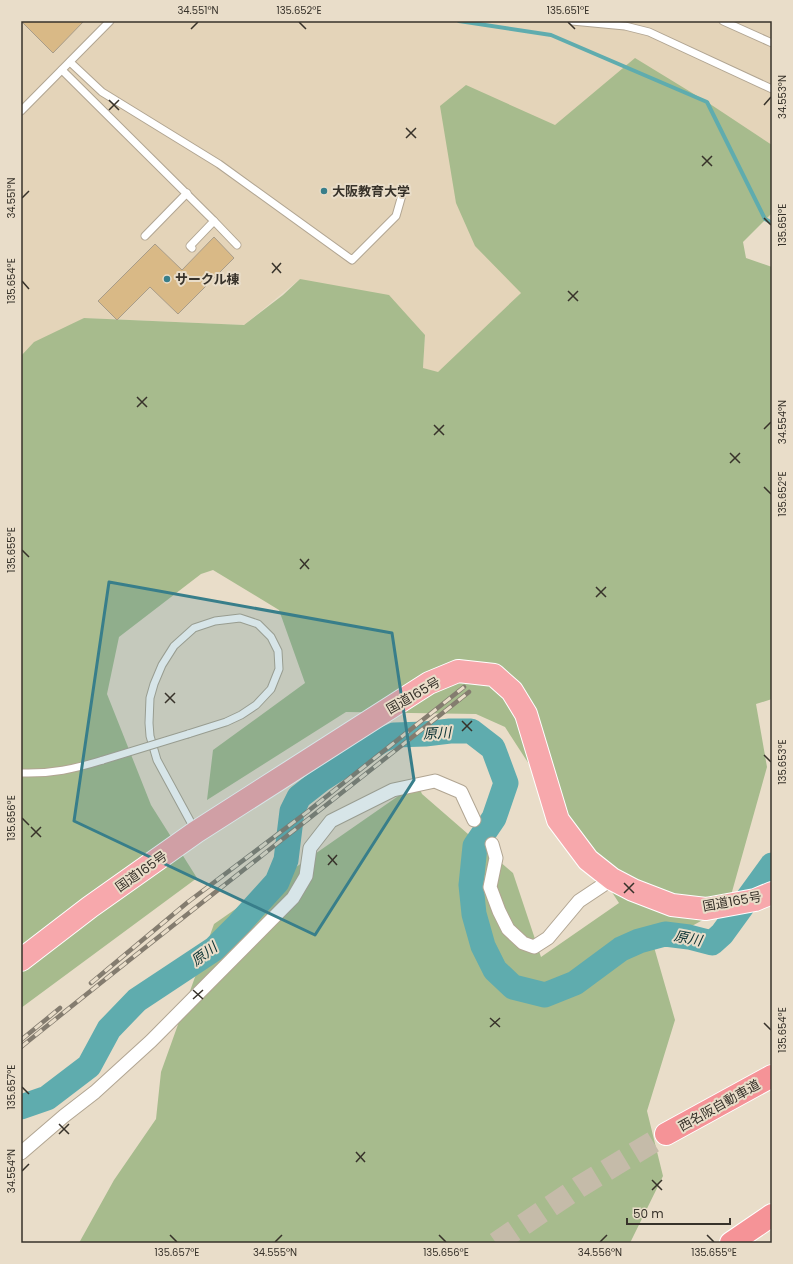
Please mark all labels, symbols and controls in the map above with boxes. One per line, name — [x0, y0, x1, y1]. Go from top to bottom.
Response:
text: 34.551°N — [177, 3, 219, 18]
text: 135.652°E — [276, 3, 322, 18]
text: 135.651°E — [547, 3, 589, 18]
text: 34.553°N — [775, 75, 790, 119]
text: 34.551°N — [4, 177, 19, 219]
place label: 大阪教育大学 — [332, 182, 410, 201]
marker: 大阪教育大学 — [319, 186, 329, 196]
text: 135.651°E — [775, 204, 790, 246]
text: 135.654°E — [4, 258, 19, 304]
place label: サークル棟 — [175, 270, 240, 289]
marker: サークル棟 — [162, 274, 172, 284]
text: 34.554°N — [775, 400, 790, 444]
text: 135.652°E — [775, 471, 790, 517]
text: 135.655°E — [4, 527, 19, 573]
street label: 国道165号 — [383, 672, 444, 719]
water label: 原川 — [422, 722, 454, 744]
text: 135.653°E — [775, 739, 790, 785]
text: 135.656°E — [4, 795, 19, 841]
street label: 国道165号 — [111, 847, 171, 896]
street label: 国道165号 — [701, 887, 763, 916]
water label: 原川 — [672, 926, 706, 951]
water label: 原川 — [187, 936, 223, 970]
text: 135.654°E — [775, 1007, 790, 1053]
text: 135.657°E — [4, 1065, 19, 1109]
street label: 西名阪自動車道 — [675, 1075, 764, 1136]
text: 34.554°N — [4, 1149, 19, 1193]
scale bar — [627, 1200, 730, 1226]
text: 50 m — [633, 1205, 664, 1222]
text: 135.657°E — [155, 1245, 199, 1260]
text: 34.555°N — [253, 1245, 297, 1260]
text: 135.656°E — [423, 1245, 469, 1260]
text: 34.556°N — [578, 1245, 622, 1260]
text: 135.655°E — [691, 1245, 737, 1260]

